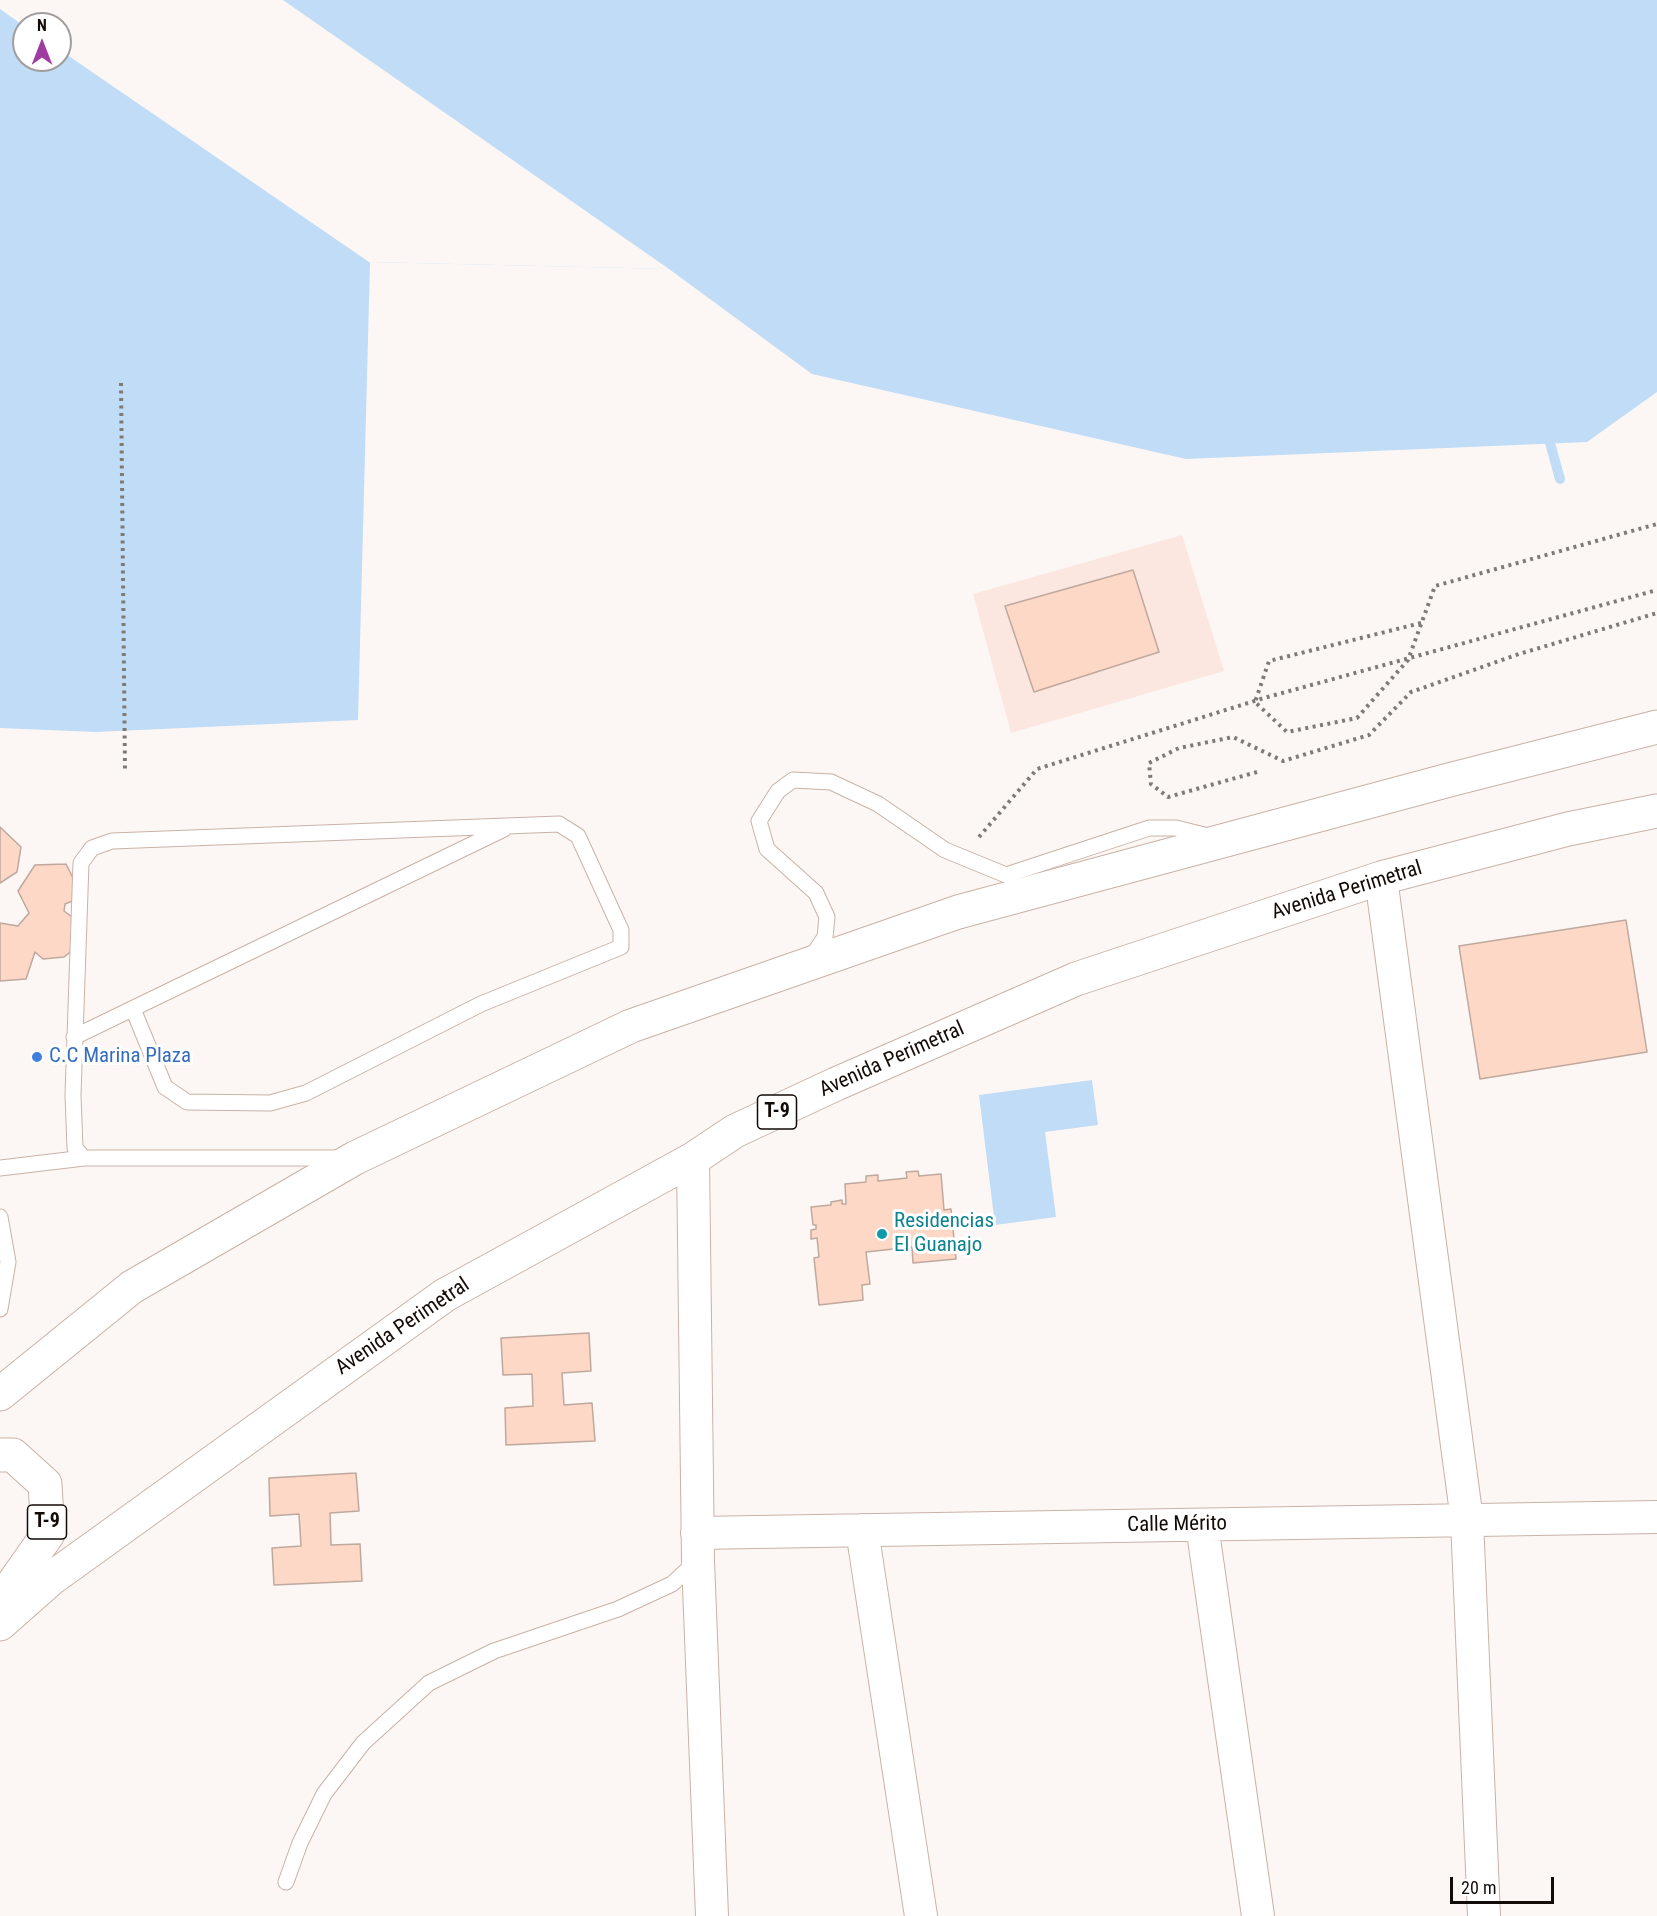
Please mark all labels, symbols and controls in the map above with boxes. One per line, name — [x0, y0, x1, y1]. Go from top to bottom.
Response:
north arrow — [12, 12, 72, 72]
text: N — [37, 16, 47, 35]
street label: Avenida Perimetral — [1269, 856, 1425, 926]
street label: Avenida Perimetral — [816, 1017, 968, 1103]
place label: C.C Marina Plaza — [49, 1044, 191, 1070]
marker: C.C Marina Plaza — [30, 1050, 44, 1064]
road number: T-9 — [758, 1095, 796, 1129]
place label: Residencias El Guanajo — [894, 1209, 994, 1259]
marker: Residencias El Guanajo — [875, 1227, 889, 1241]
street label: Avenida Perimetral — [331, 1273, 475, 1381]
road number: T-9 — [28, 1505, 66, 1539]
street label: Calle Mérito — [1127, 1512, 1227, 1538]
scale bar — [1453, 1865, 1556, 1903]
text: 20 m — [1461, 1877, 1496, 1898]

